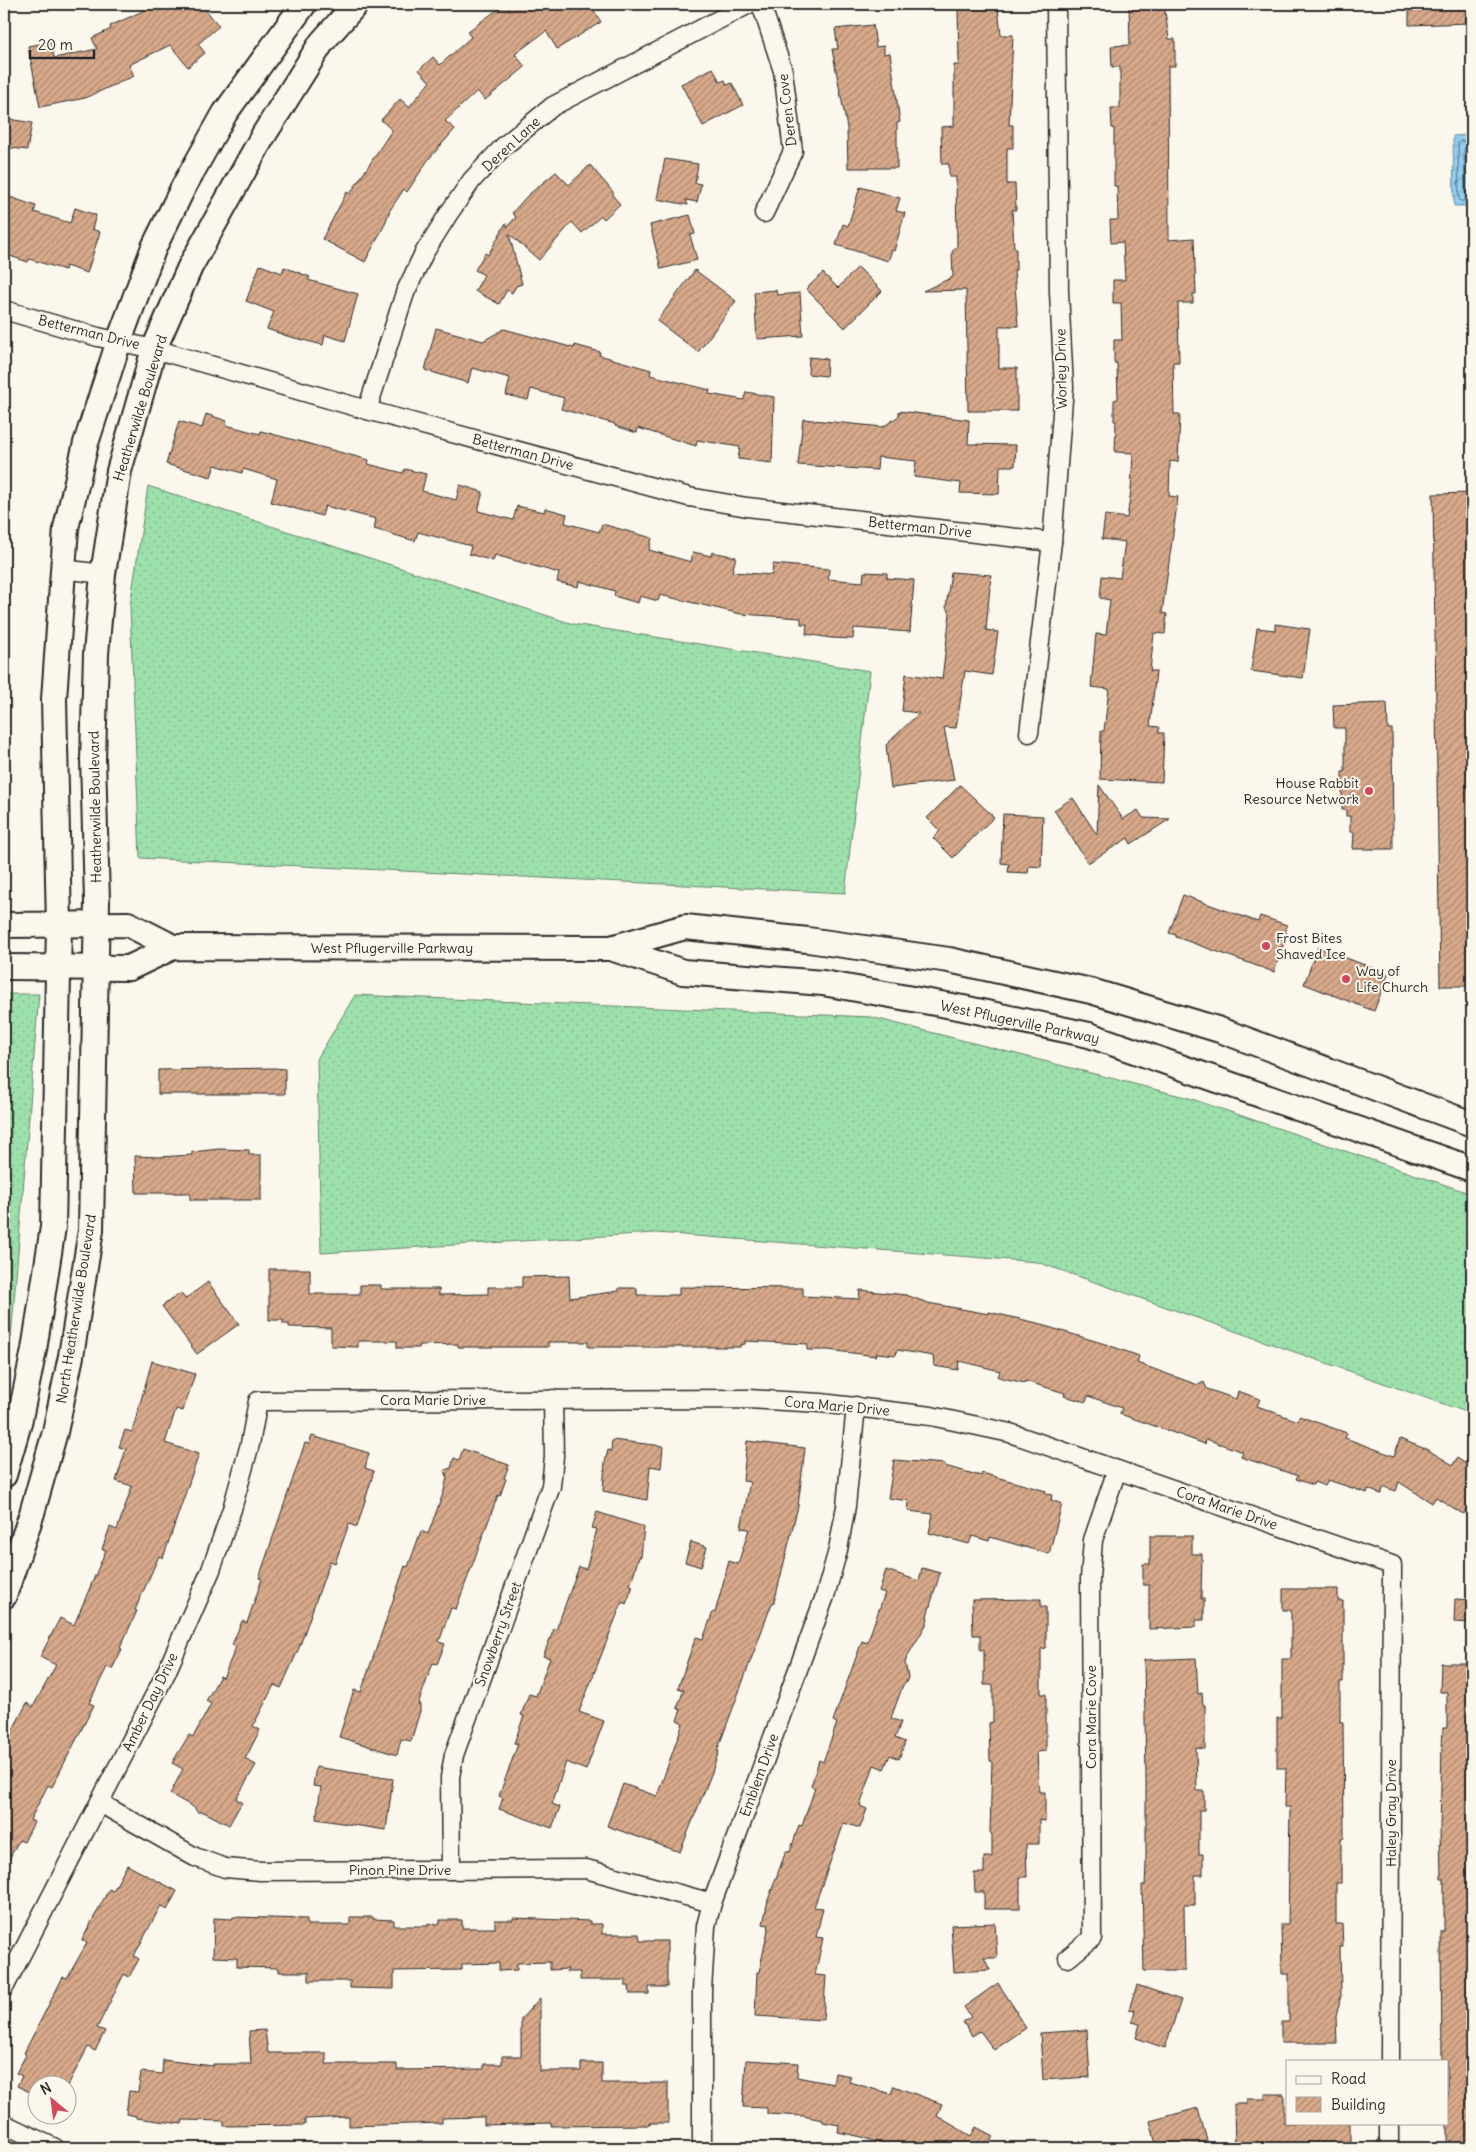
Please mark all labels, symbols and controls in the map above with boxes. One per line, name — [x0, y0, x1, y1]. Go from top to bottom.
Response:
scale bar — [30, 28, 94, 60]
text: 20 m — [38, 35, 73, 54]
street label: Deren Cove — [774, 73, 800, 147]
street label: Deren Lane — [478, 113, 544, 175]
street label: Betterman Drive — [36, 311, 142, 353]
street label: Worley Drive — [1051, 328, 1071, 410]
street label: Heatherwilde Boulevard — [109, 333, 171, 483]
street label: Betterman Drive — [470, 430, 576, 474]
street label: Betterman Drive — [867, 513, 973, 541]
street label: Heatherwilde Boulevard — [85, 731, 105, 883]
place label: House Rabbit Resource Network — [1244, 774, 1359, 808]
marker: House Rabbit Resource Network — [1363, 785, 1375, 797]
place label: Frost Bites Shaved Ice — [1276, 929, 1346, 963]
street label: West Pflugerville Parkway — [311, 939, 473, 957]
marker: Frost Bites Shaved Ice — [1260, 940, 1272, 952]
place label: Way of Life Church — [1356, 962, 1428, 996]
marker: Way of Life Church — [1340, 973, 1352, 985]
street label: West Pflugerville Parkway — [939, 996, 1101, 1048]
street label: North Heatherwilde Boulevard — [52, 1213, 100, 1405]
street label: Cora Marie Drive — [380, 1391, 486, 1409]
street label: Cora Marie Drive — [783, 1392, 891, 1420]
street label: Cora Marie Drive — [1174, 1482, 1280, 1534]
street label: Snowberry Street — [471, 1579, 525, 1689]
street label: Amber Day Drive — [118, 1650, 182, 1754]
street label: Cora Marie Cove — [1082, 1665, 1100, 1769]
street label: Emblem Drive — [736, 1731, 782, 1819]
street label: Haley Gray Drive — [1382, 1759, 1400, 1867]
street label: Pinon Pine Drive — [349, 1861, 451, 1879]
legend — [1286, 2060, 1448, 2124]
text: Road — [1331, 2069, 1366, 2088]
north arrow — [28, 2074, 78, 2124]
text: N — [37, 2078, 54, 2099]
text: Building — [1331, 2095, 1386, 2114]

